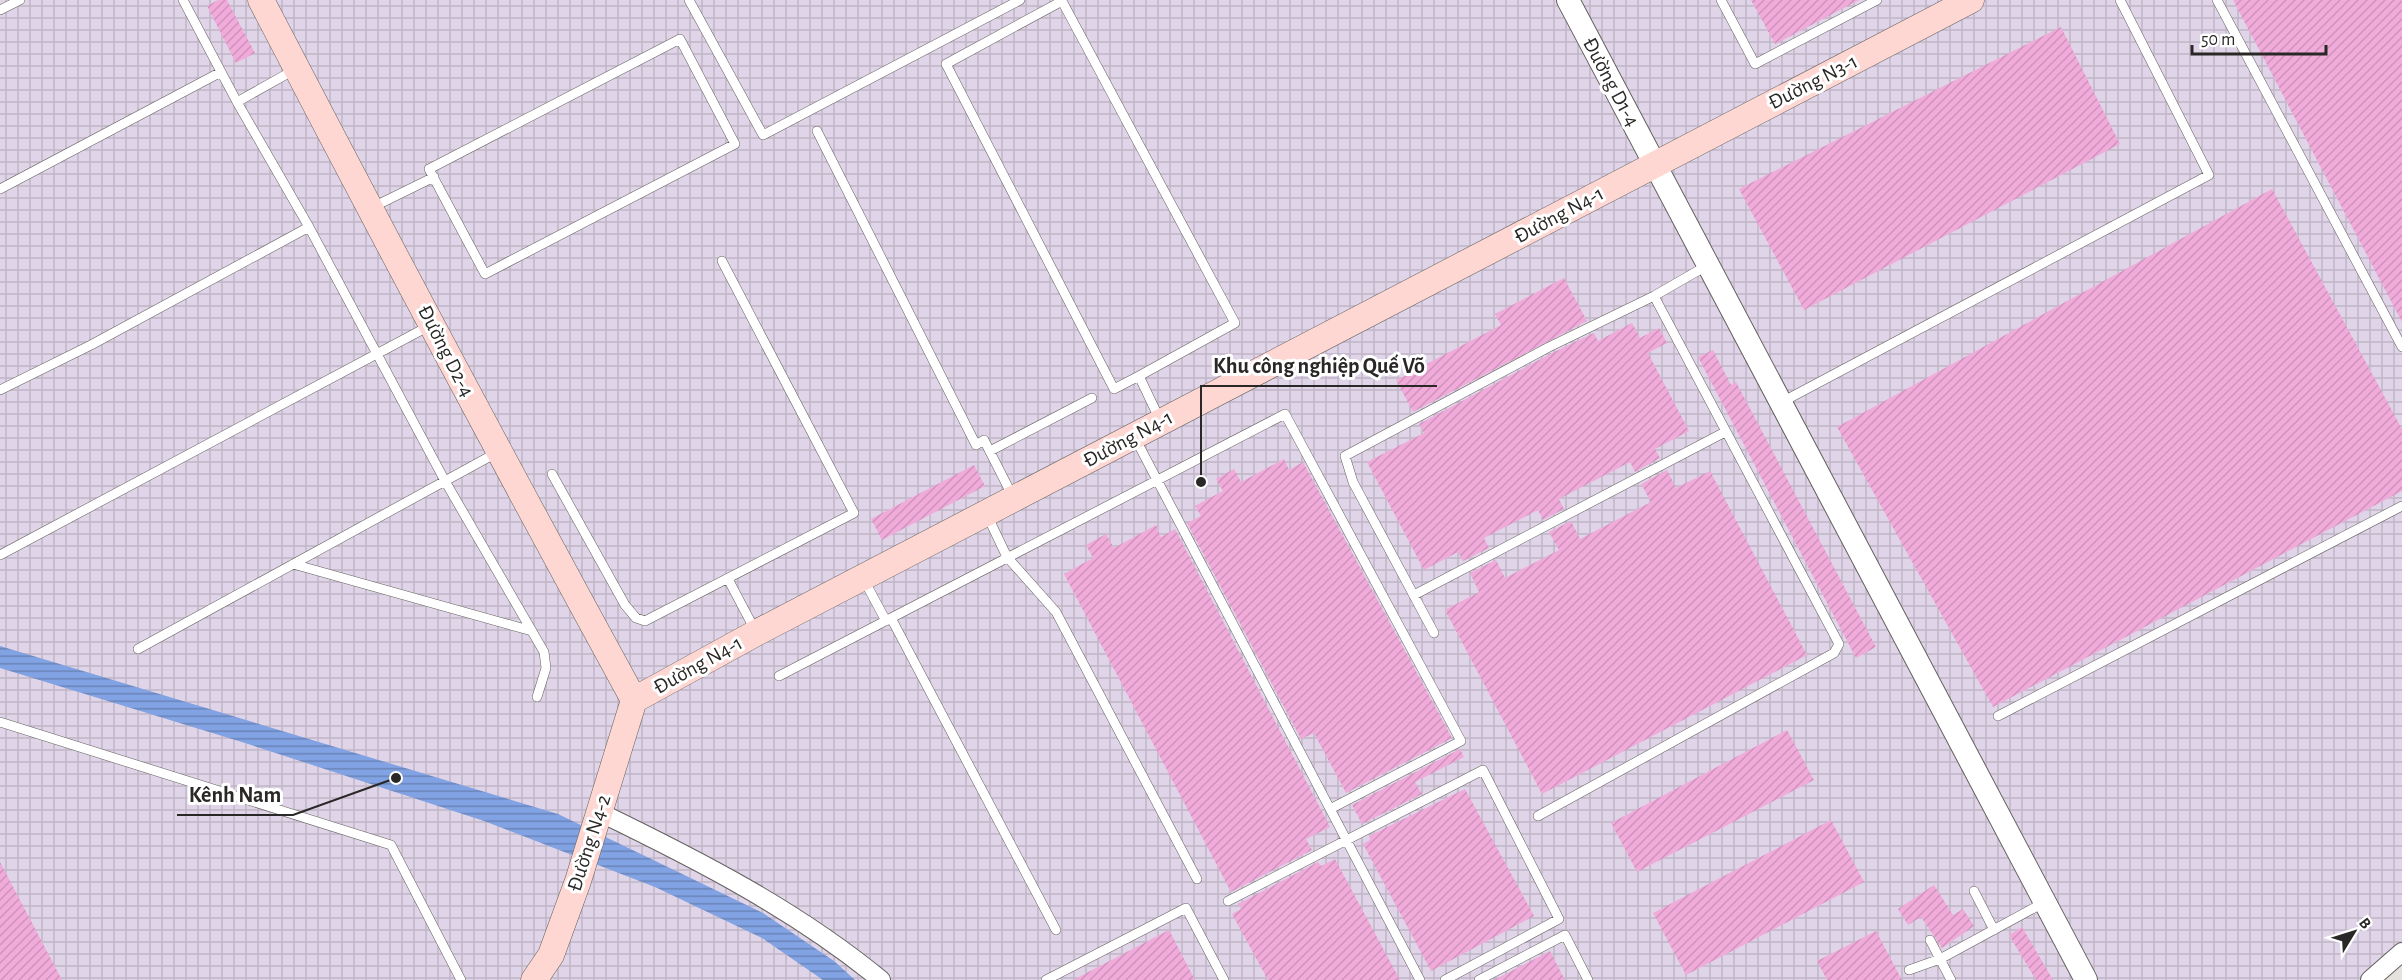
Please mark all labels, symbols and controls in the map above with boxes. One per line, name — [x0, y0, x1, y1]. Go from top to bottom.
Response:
scale bar — [2192, 18, 2326, 56]
text: 50 m — [2201, 31, 2235, 49]
street label: Đường D1-4 — [1579, 34, 1643, 130]
street label: Đường N3-1 — [1765, 51, 1861, 113]
street label: Đường N4-1 — [1511, 183, 1607, 247]
street label: Đường D2-4 — [414, 302, 478, 400]
callout: Khu công nghiệp Quế Võ — [1201, 346, 1437, 386]
text: Khu công nghiệp Quế Võ — [1213, 354, 1425, 378]
street label: Đường N4-1 — [1080, 407, 1176, 471]
street label: Đường N4-1 — [650, 632, 746, 698]
callout: Kênh Nam — [177, 775, 293, 815]
text: Kênh Nam — [189, 784, 281, 806]
street label: Đường N4-2 — [563, 792, 615, 894]
north arrow — [2324, 902, 2384, 962]
text: B — [2356, 915, 2374, 932]

